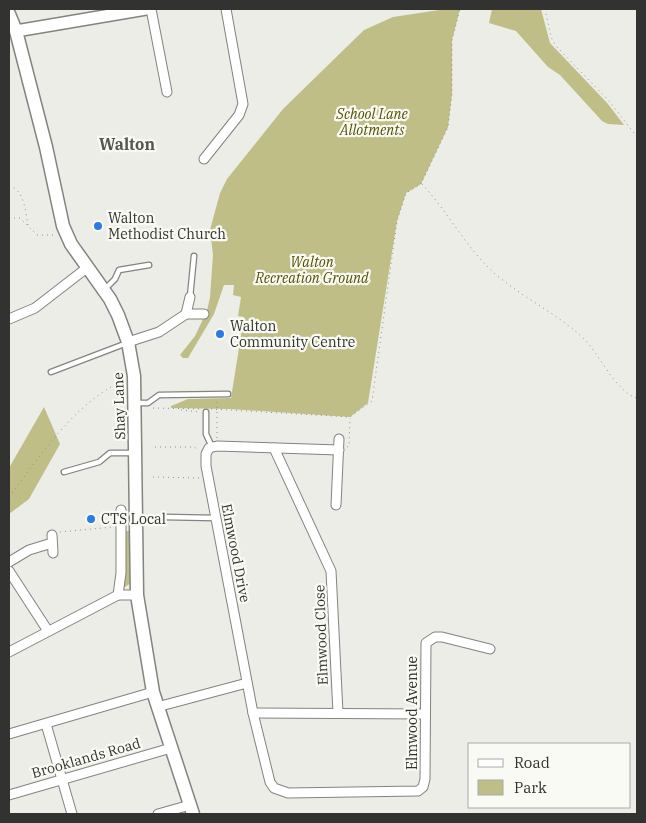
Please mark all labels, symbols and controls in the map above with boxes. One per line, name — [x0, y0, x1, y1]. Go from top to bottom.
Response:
park label: School Lane Allotments — [335, 105, 409, 139]
district label: Walton — [99, 134, 155, 154]
place label: Walton Methodist Church — [108, 209, 226, 243]
marker: Walton Methodist Church — [92, 220, 104, 232]
park label: Walton Recreation Ground — [254, 253, 369, 287]
place label: Walton Community Centre — [230, 317, 355, 351]
marker: Walton Community Centre — [214, 328, 226, 340]
street label: Shay Lane — [109, 372, 129, 440]
street label: Elmwood Drive — [218, 502, 254, 604]
place label: CTS Local — [101, 510, 166, 528]
marker: CTS Local — [85, 513, 97, 525]
street label: Elmwood Close — [310, 584, 332, 686]
street label: Elmwood Avenue — [403, 656, 421, 770]
street label: Brooklands Road — [29, 734, 143, 782]
legend — [468, 743, 631, 808]
text: Road — [514, 753, 550, 772]
text: Park — [514, 778, 547, 797]

